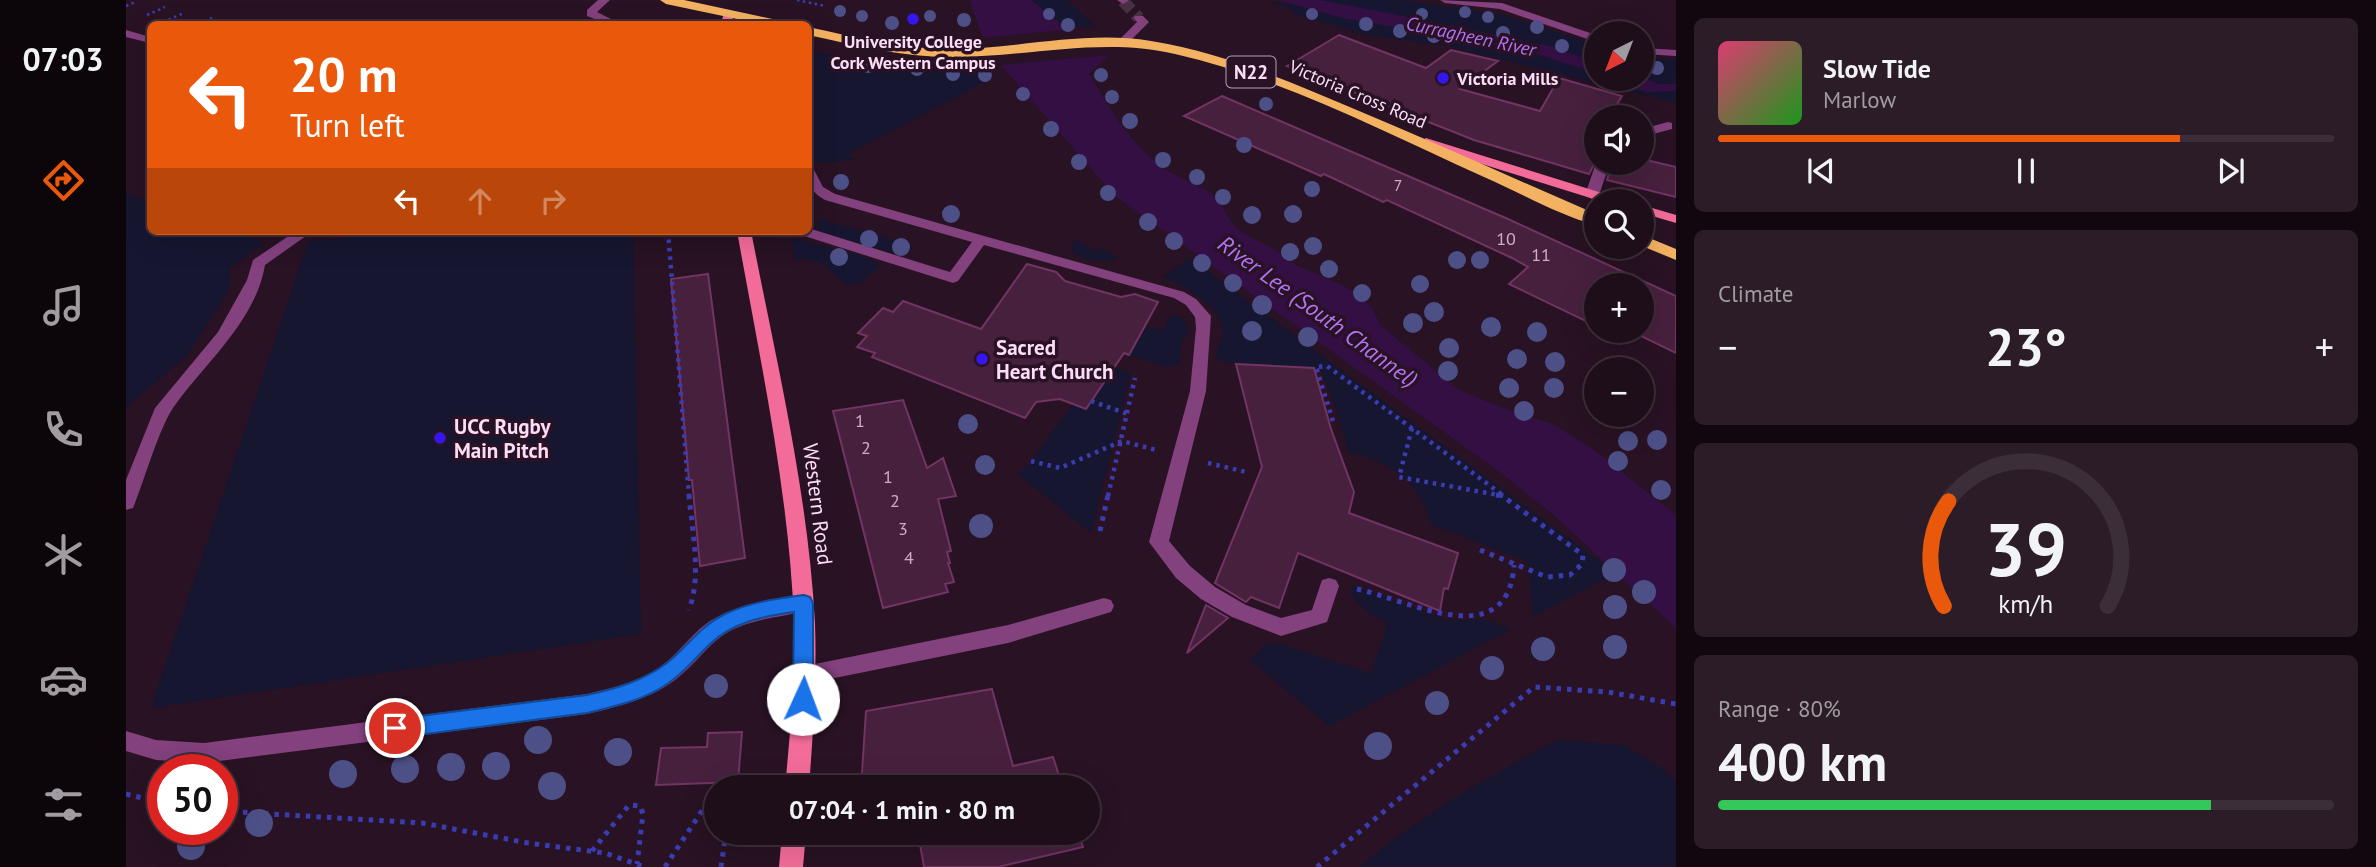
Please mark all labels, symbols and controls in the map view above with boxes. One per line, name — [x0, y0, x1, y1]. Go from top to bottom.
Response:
marker: University College Cork Western Campus — [905, 11, 921, 27]
water label: Curragheen River — [1404, 11, 1540, 62]
north arrow — [1584, 21, 1654, 91]
map controls — [1584, 21, 1654, 427]
place label: University College Cork Western Campus — [830, 30, 996, 74]
text: 07:03 — [22, 38, 104, 80]
text: 20 m — [290, 42, 397, 106]
icon: left — [175, 49, 266, 140]
text: Slow Tide — [1823, 52, 1931, 85]
street label: Victoria Cross Road — [1285, 54, 1430, 133]
road number: N22 — [1226, 57, 1276, 88]
place label: Victoria Mills — [1456, 67, 1559, 90]
marker: Victoria Mills — [1435, 70, 1451, 86]
text: Marlow — [1823, 85, 1896, 114]
text: Turn left — [290, 104, 405, 146]
button: sound — [1584, 105, 1654, 175]
icon: previous — [1802, 152, 1840, 190]
icon: pause — [2007, 152, 2045, 190]
icon: next — [2212, 152, 2250, 190]
icon: directions — [39, 156, 88, 205]
house number: 7 — [1394, 175, 1402, 195]
icon: left — [388, 182, 426, 220]
icon: ahead — [461, 182, 499, 220]
icon: right — [534, 182, 572, 220]
button: search — [1584, 189, 1654, 259]
house number: 10 — [1496, 227, 1516, 250]
water label: River Lee (South Channel) — [1212, 229, 1424, 393]
house number: 11 — [1531, 243, 1551, 266]
button: + — [1584, 273, 1654, 343]
text: Climate — [1718, 279, 1793, 308]
icon: music — [39, 281, 88, 330]
text: 23° — [1985, 313, 2067, 380]
text: − — [1718, 322, 1737, 371]
text: + — [2315, 322, 2334, 371]
place label: Sacred Heart Church — [996, 334, 1114, 385]
marker: Sacred Heart Church — [974, 351, 990, 367]
button: − — [1584, 357, 1654, 427]
icon: phone — [39, 405, 88, 454]
house number: 1 — [855, 409, 865, 432]
place label: UCC Rugby Main Pitch — [454, 413, 552, 464]
marker: UCC Rugby Main Pitch — [432, 430, 448, 446]
house number: 2 — [861, 436, 871, 459]
street label: Western Road — [797, 442, 839, 566]
house number: 1 — [883, 465, 893, 488]
house number: 2 — [890, 489, 900, 512]
text: 39 — [1985, 502, 2067, 596]
house number: 3 — [898, 517, 908, 540]
icon: climate — [39, 530, 88, 579]
house number: 4 — [904, 546, 914, 569]
text: km/h — [1999, 587, 2053, 619]
icon: car — [39, 655, 88, 704]
position arrow — [766, 662, 840, 736]
text: Range · 80% — [1718, 694, 1841, 723]
pin — [365, 698, 425, 758]
icon: arrive — [376, 709, 414, 747]
text: 400 km — [1718, 728, 1887, 795]
speed limit sign: 50 — [147, 754, 238, 845]
icon: filters — [39, 780, 88, 829]
text: 07:04 · 1 min · 80 m — [789, 793, 1015, 826]

